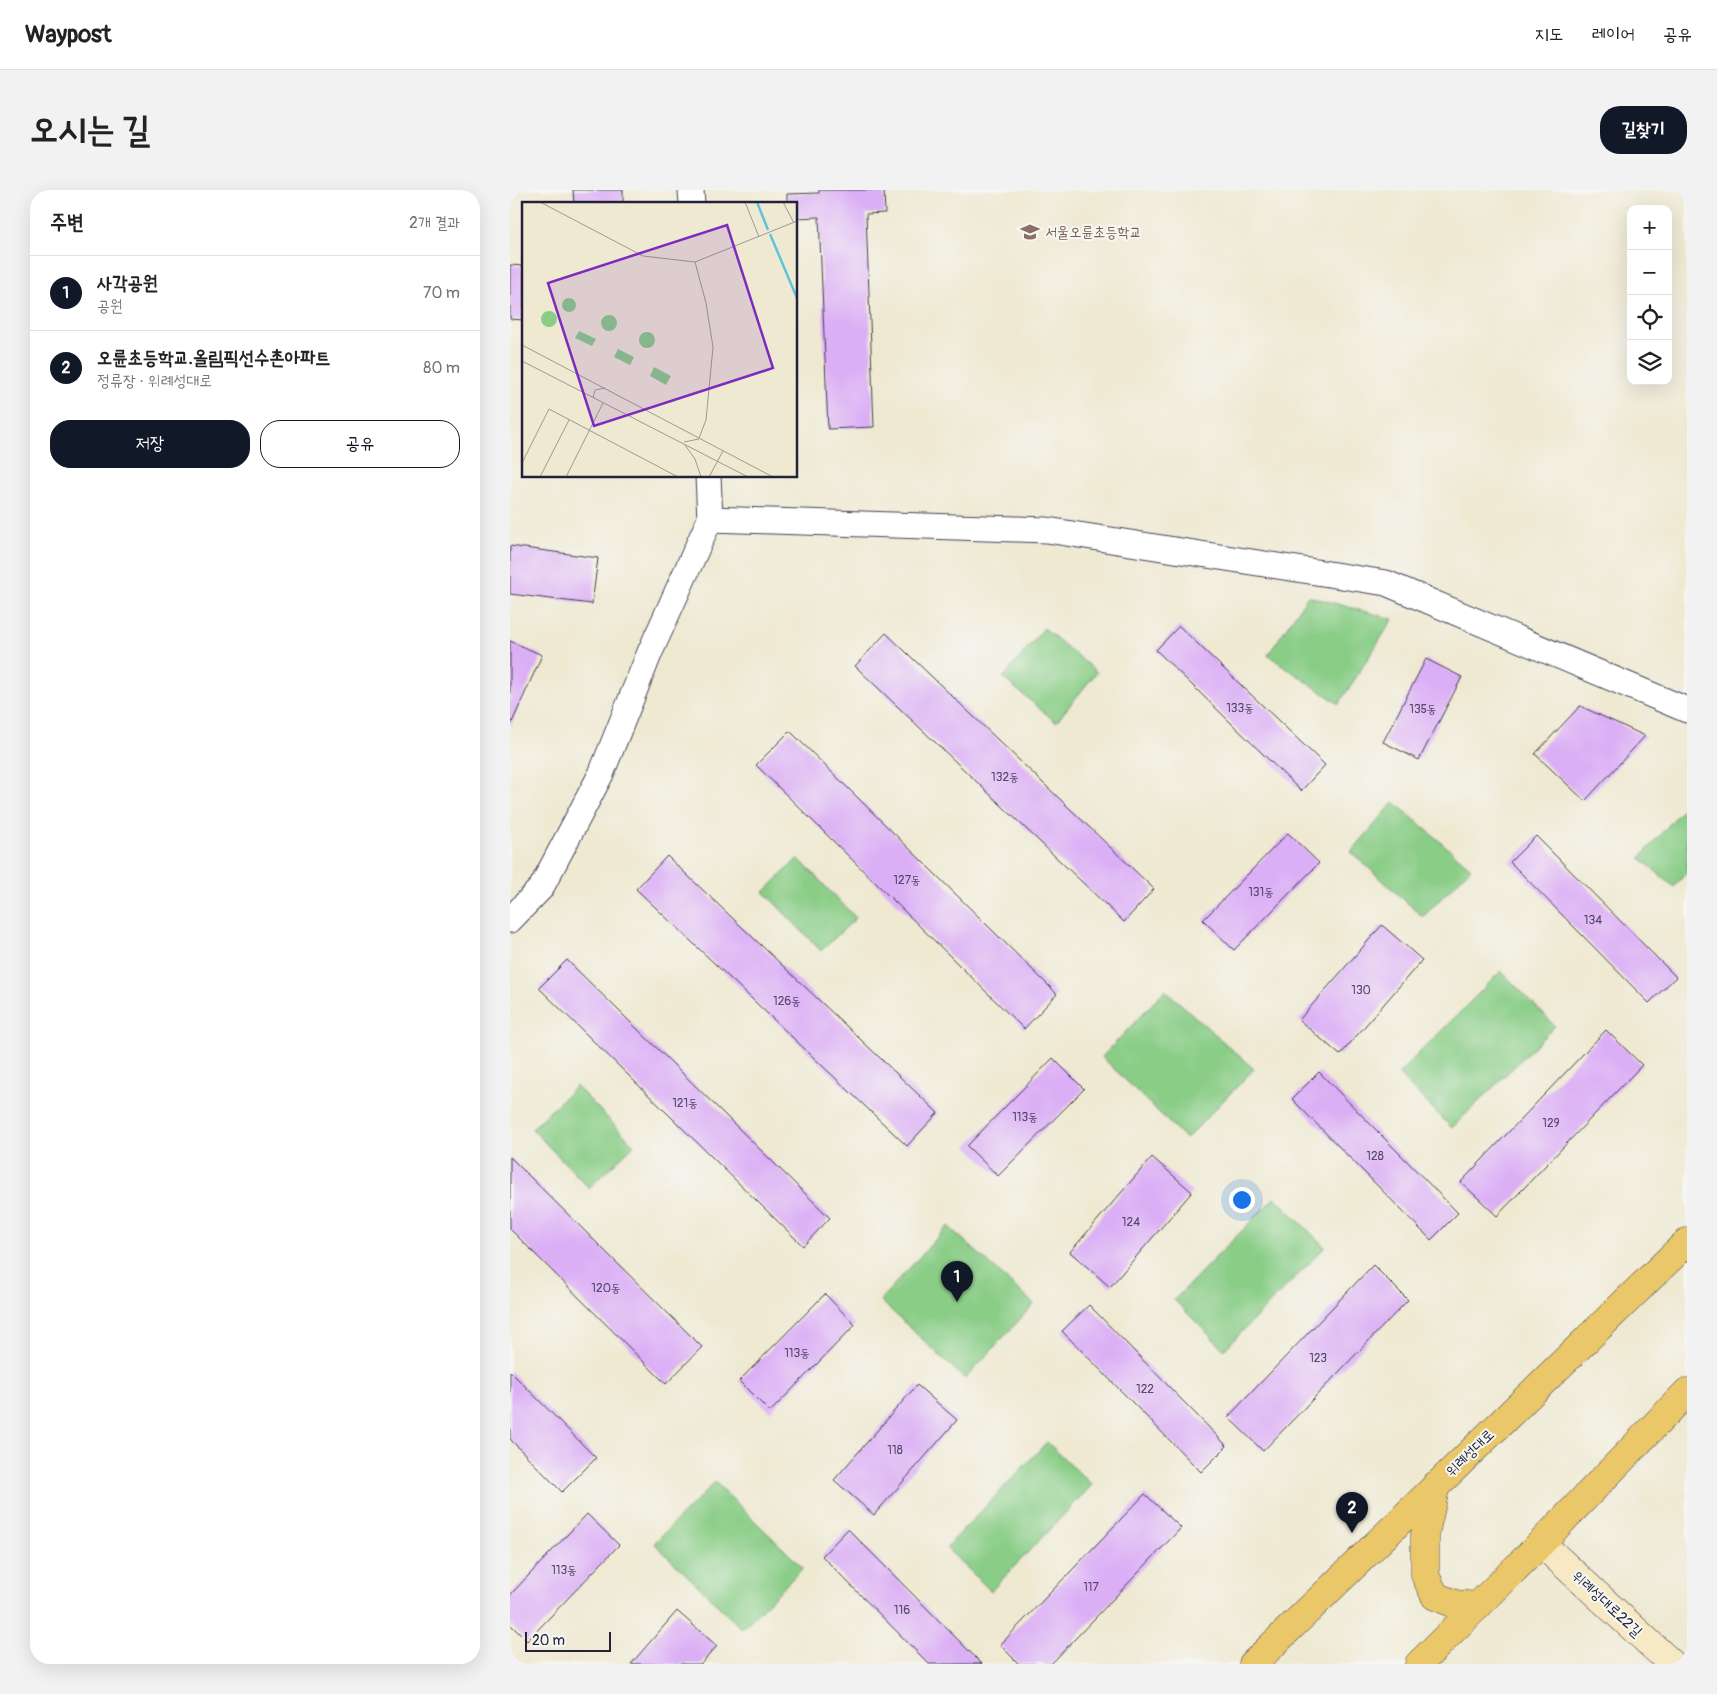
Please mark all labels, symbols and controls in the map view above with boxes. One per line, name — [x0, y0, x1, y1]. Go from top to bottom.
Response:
text: Waypost — [25, 20, 112, 49]
text: 지도 — [1535, 23, 1564, 46]
text: 레이어 — [1592, 23, 1635, 46]
text: 공유 — [1663, 23, 1692, 46]
button: 길찾기 — [1600, 106, 1687, 154]
text: 오시는 길 — [30, 108, 150, 152]
inset map — [522, 202, 798, 478]
map controls — [1627, 205, 1672, 385]
button: + — [1627, 205, 1672, 250]
text: 주변 — [50, 209, 84, 236]
text: 2개 결과 — [409, 213, 460, 233]
school or university icon: 서울오륜초등학교 — [1019, 221, 1041, 243]
place label: 서울오륜초등학교 — [1045, 223, 1142, 242]
button: − — [1627, 250, 1672, 295]
text: 사각공원 — [97, 271, 158, 295]
text: 1 — [63, 283, 69, 303]
text: 70 m — [423, 283, 460, 303]
button: locate — [1627, 295, 1672, 340]
text: 공원 — [97, 296, 123, 316]
button: layers — [1627, 340, 1672, 385]
text: 오륜초등학교.올림픽선수촌아파트 — [97, 346, 331, 370]
text: 2 — [62, 358, 70, 378]
text: 80 m — [423, 358, 460, 378]
text: 정류장 · 위례성대로 — [97, 371, 212, 391]
button: 저장 — [50, 420, 250, 468]
button: 공유 — [260, 420, 460, 468]
house number: 133동 — [1226, 701, 1254, 716]
house number: 135동 — [1409, 702, 1437, 717]
house number: 132동 — [991, 770, 1019, 785]
house number: 127동 — [893, 873, 921, 888]
house number: 131동 — [1248, 885, 1274, 900]
house number: 134 — [1584, 913, 1602, 928]
house number: 130 — [1351, 983, 1371, 998]
house number: 126동 — [773, 994, 801, 1009]
house number: 121동 — [672, 1096, 698, 1111]
house number: 113동 — [1012, 1110, 1038, 1125]
house number: 129 — [1542, 1116, 1560, 1131]
house number: 128 — [1366, 1149, 1384, 1164]
your location — [1229, 1187, 1255, 1213]
house number: 124 — [1122, 1215, 1140, 1230]
pin: 1 — [941, 1261, 973, 1302]
house number: 120동 — [591, 1281, 621, 1296]
house number: 113동 — [784, 1346, 810, 1361]
house number: 123 — [1309, 1351, 1327, 1366]
house number: 122 — [1136, 1382, 1154, 1397]
street label: 위례성대로 — [1442, 1425, 1498, 1481]
house number: 118 — [887, 1443, 903, 1458]
pin: 2 — [1336, 1492, 1368, 1533]
house number: 113동 — [551, 1563, 577, 1578]
street label: 위례성대로22길 — [1568, 1567, 1646, 1641]
house number: 117 — [1083, 1580, 1100, 1595]
house number: 116 — [894, 1603, 910, 1618]
scale bar — [525, 1629, 611, 1652]
text: 20 m — [532, 1632, 565, 1649]

